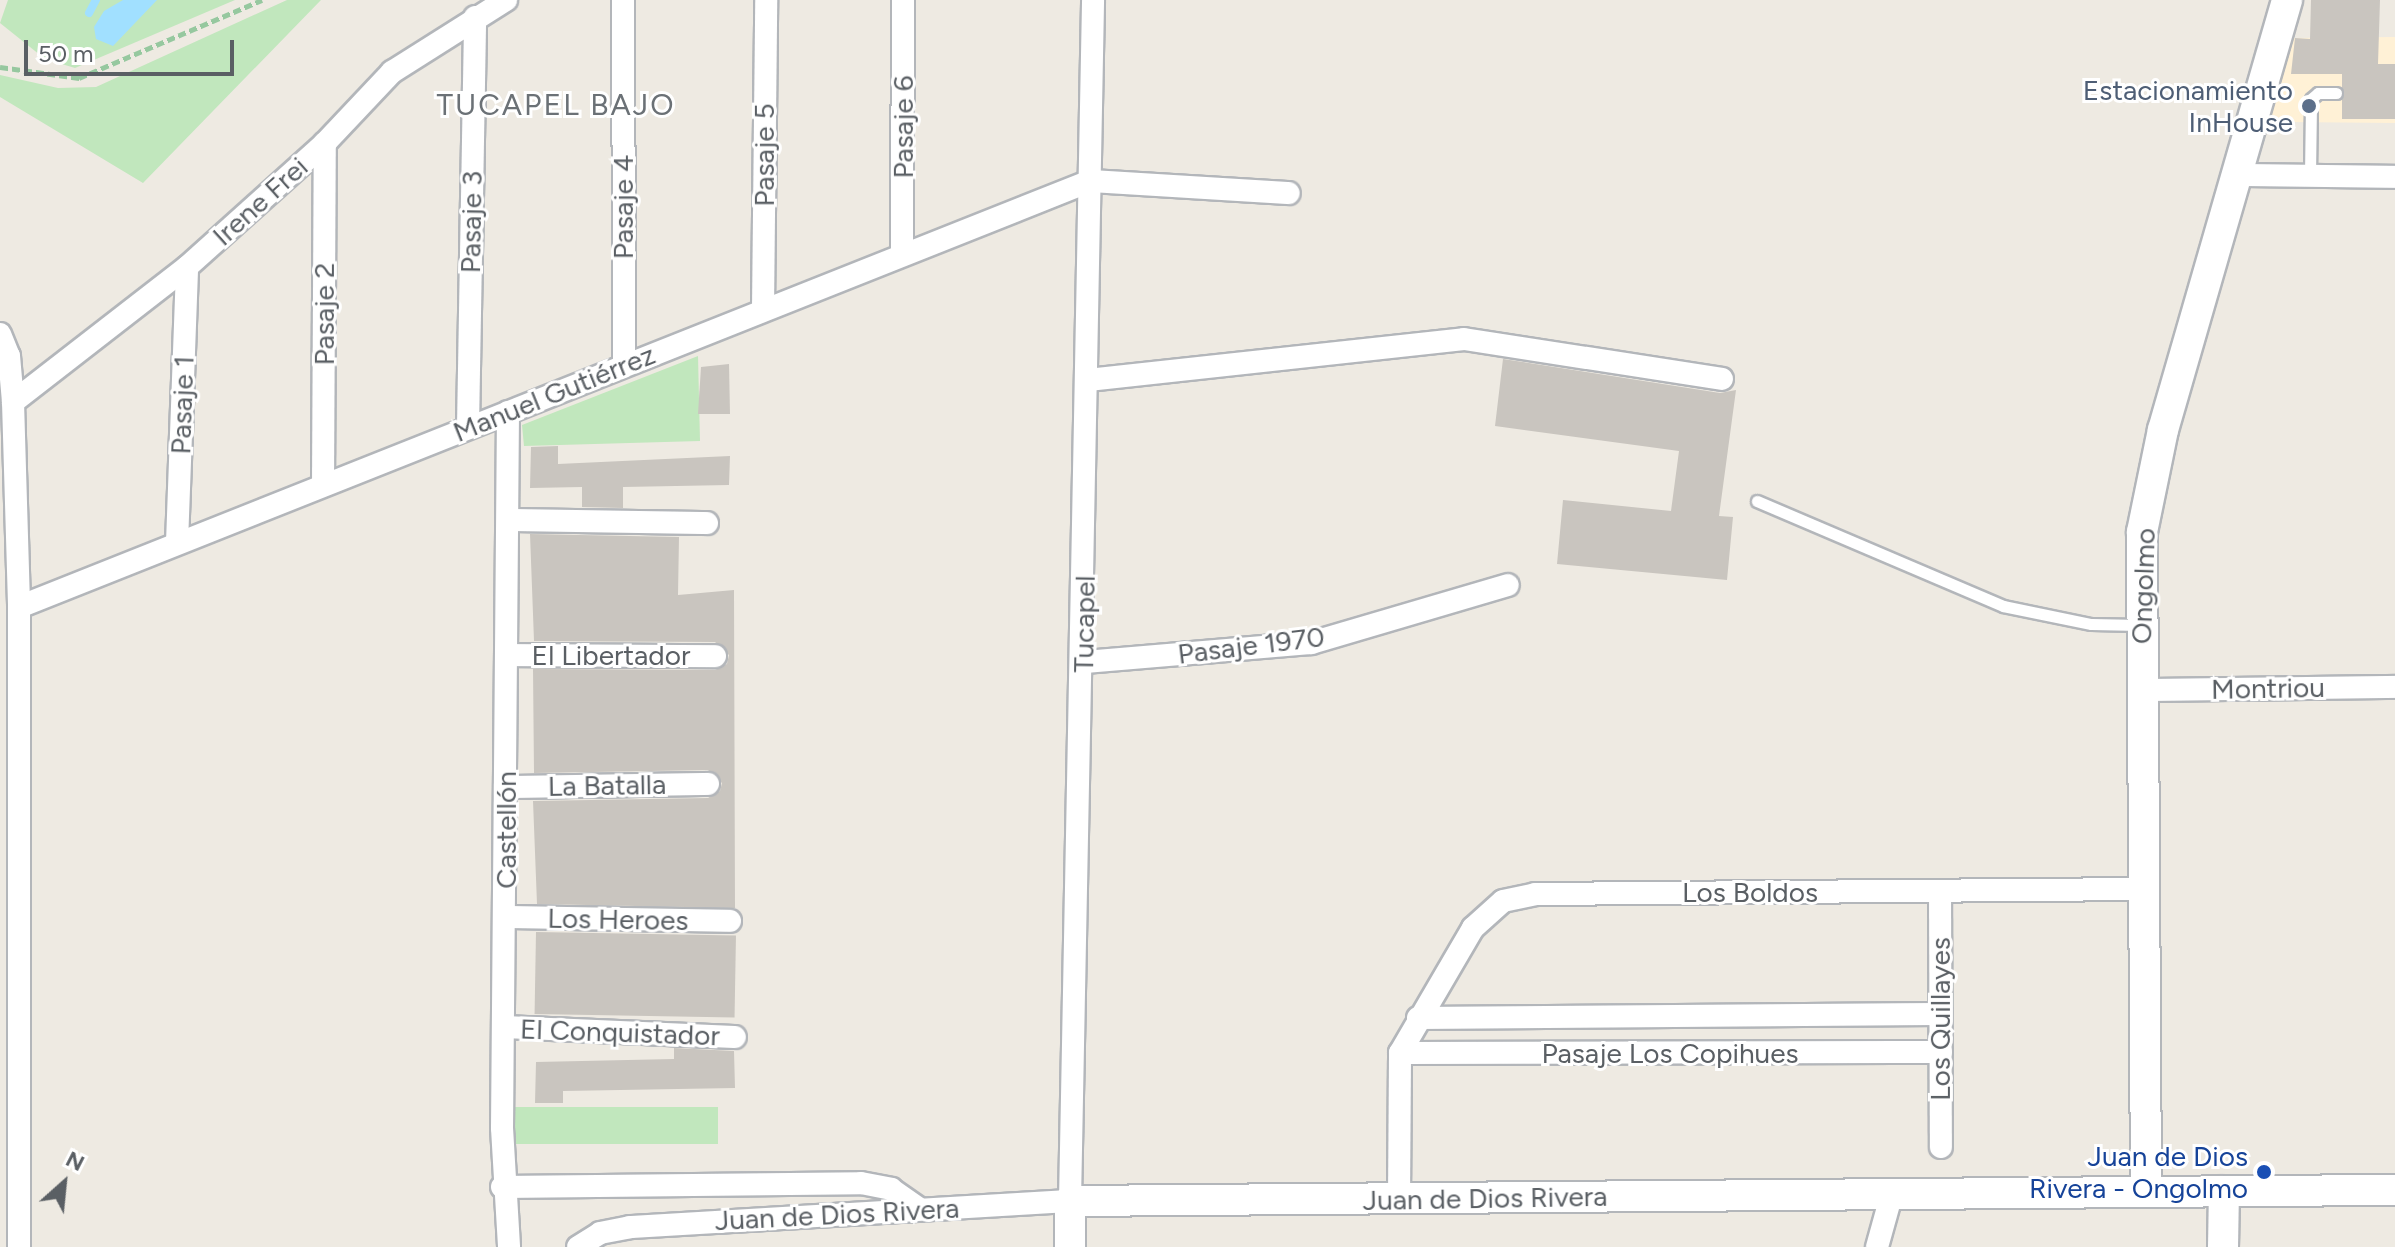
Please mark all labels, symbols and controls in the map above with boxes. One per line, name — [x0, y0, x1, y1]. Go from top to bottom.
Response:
scale bar — [28, 24, 238, 74]
text: 50 m — [38, 39, 94, 68]
place label: Estacionamiento InHouse — [2083, 73, 2293, 139]
street label: Pasaje 6 — [886, 75, 920, 179]
district label: TUCAPEL BAJO — [436, 87, 676, 123]
marker: Estacionamiento InHouse — [2300, 97, 2318, 115]
street label: Pasaje 5 — [747, 103, 781, 207]
street label: Irene Frei — [206, 150, 314, 252]
street label: Pasaje 4 — [606, 155, 640, 259]
street label: Pasaje 3 — [453, 170, 489, 274]
street label: Pasaje 2 — [307, 263, 341, 365]
street label: Manuel Gutiérrez — [448, 337, 660, 449]
street label: Pasaje 1 — [163, 355, 201, 455]
street label: Ongolmo — [2124, 527, 2162, 645]
street label: Tucapel — [1066, 575, 1102, 673]
street label: Pasaje 1970 — [1176, 619, 1326, 671]
street label: El Libertador — [532, 638, 690, 672]
street label: Montriou — [2211, 670, 2325, 706]
street label: La Batalla — [547, 767, 667, 803]
street label: Castellón — [489, 771, 523, 889]
street label: Los Boldos — [1682, 875, 1818, 909]
street label: Los Heroes — [547, 901, 689, 937]
street label: Los Quillayes — [1923, 937, 1957, 1101]
street label: El Conquistador — [519, 1012, 721, 1052]
street label: Pasaje Los Copihues — [1541, 1036, 1799, 1070]
place label: Juan de Dios Rivera - Ongolmo — [2029, 1139, 2248, 1205]
north arrow — [24, 1143, 104, 1223]
text: N — [61, 1145, 89, 1177]
marker: Juan de Dios Rivera - Ongolmo — [2255, 1163, 2273, 1181]
street label: Juan de Dios Rivera — [1362, 1179, 1608, 1217]
street label: Juan de Dios Rivera — [714, 1191, 960, 1237]

